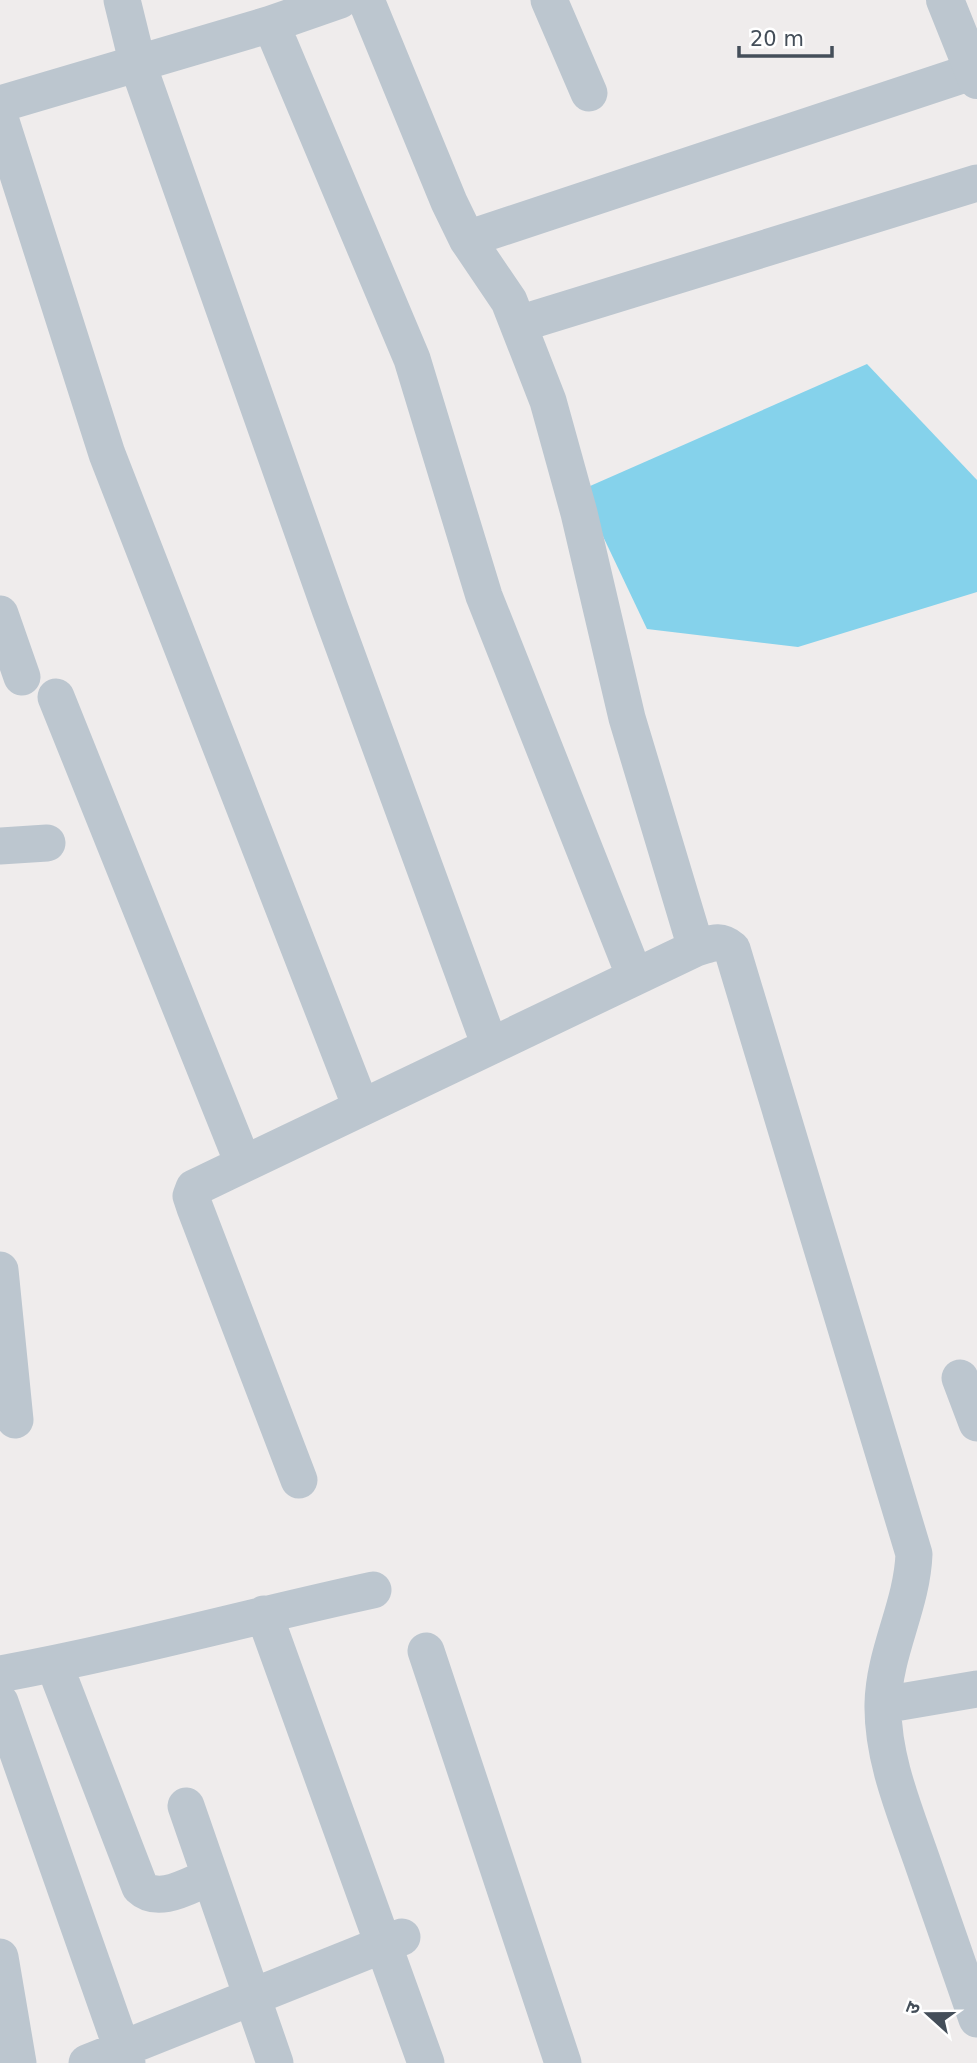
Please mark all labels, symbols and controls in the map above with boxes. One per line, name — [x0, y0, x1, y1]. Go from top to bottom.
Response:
scale bar — [739, 14, 832, 58]
text: 20 m — [750, 27, 804, 51]
north arrow — [893, 1979, 963, 2049]
text: उ — [900, 1998, 925, 2017]

